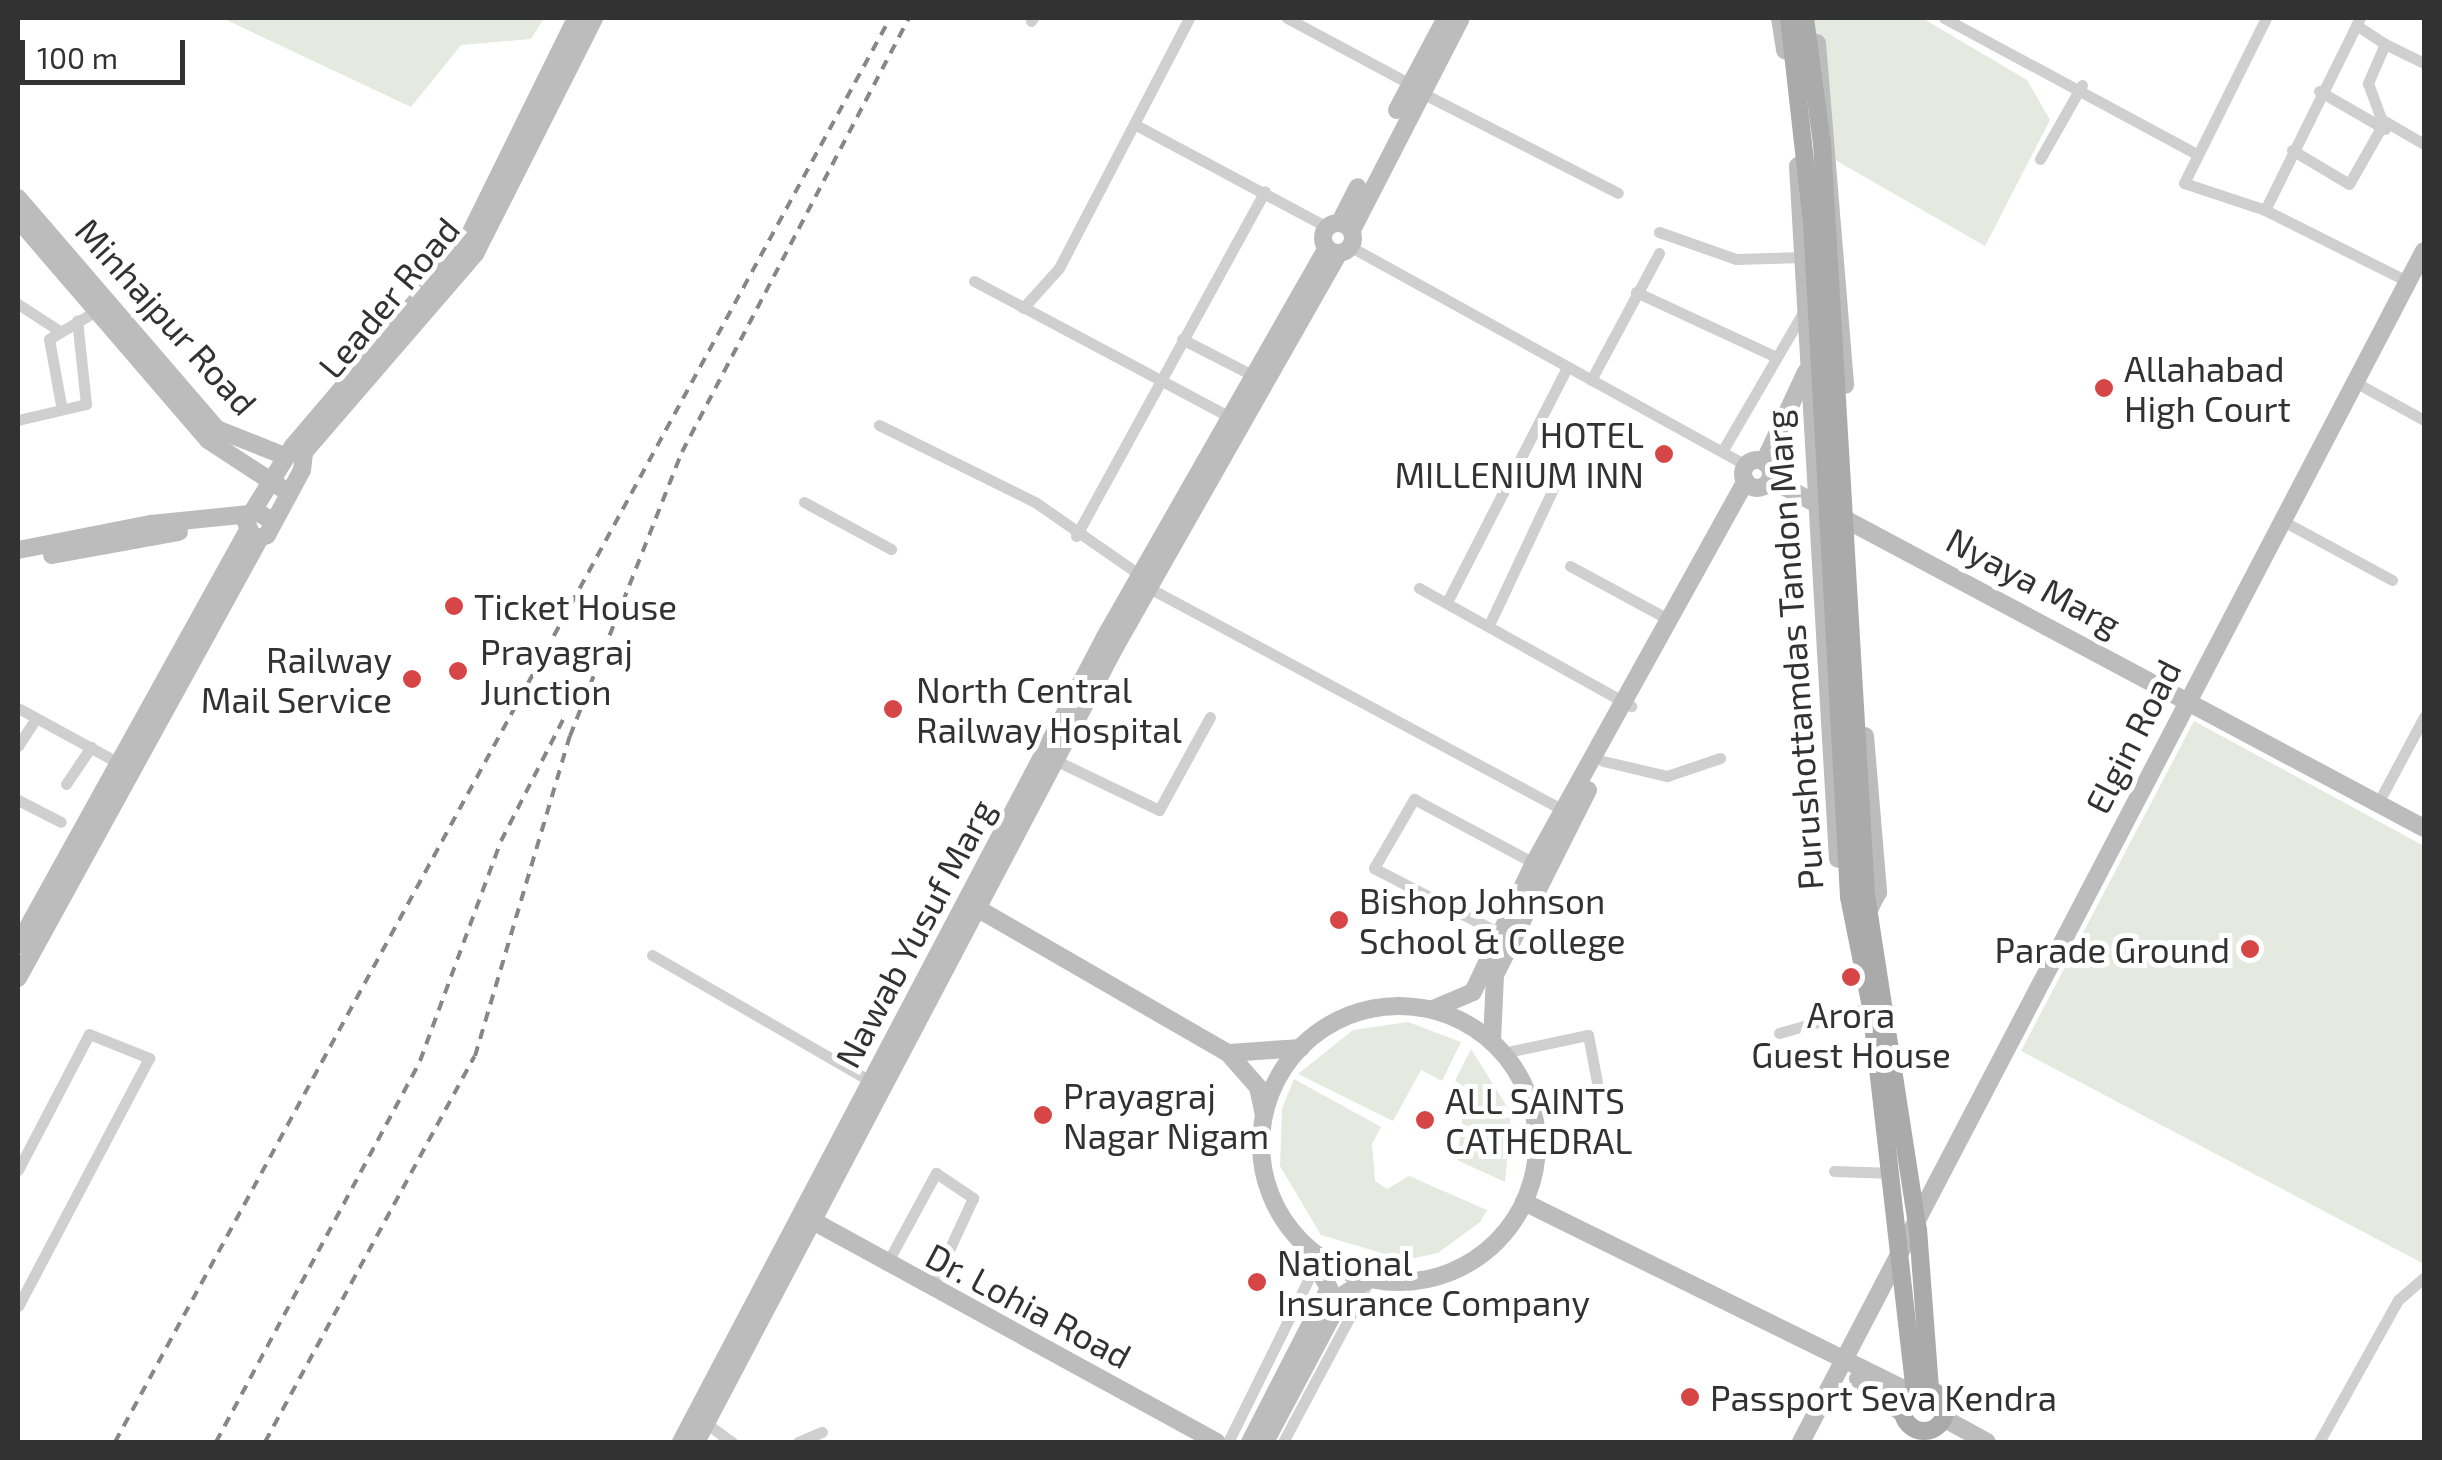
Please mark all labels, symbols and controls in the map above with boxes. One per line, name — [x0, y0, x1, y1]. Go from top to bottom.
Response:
scale bar — [25, 20, 190, 82]
text: 100 m — [37, 39, 118, 75]
street label: Leader Road — [309, 208, 467, 386]
street label: Minhajpur Road — [68, 209, 266, 423]
place label: Allahabad High Court — [2124, 347, 2291, 429]
marker: Allahabad High Court — [2093, 377, 2115, 399]
street label: Purushottamdas Tandon Marg — [1755, 408, 1831, 892]
place label: HOTEL MILLENIUM INN — [1394, 413, 1644, 495]
marker: HOTEL MILLENIUM INN — [1653, 443, 1675, 465]
street label: Nyaya Marg — [1940, 518, 2128, 644]
place label: Ticket House — [474, 585, 677, 627]
marker: Ticket House — [443, 595, 465, 617]
place label: Prayagraj Junction — [480, 630, 633, 712]
place label: Railway Mail Service — [200, 638, 392, 720]
street label: Elgin Road — [2075, 652, 2189, 820]
marker: Prayagraj Junction — [445, 658, 471, 684]
marker: Railway Mail Service — [401, 668, 423, 690]
place label: North Central Railway Hospital — [916, 668, 1183, 750]
marker: North Central Railway Hospital — [880, 696, 906, 722]
street label: Nawab Yusuf Marg — [825, 791, 1003, 1075]
place label: Bishop Johnson School & College — [1359, 879, 1626, 961]
marker: Bishop Johnson School & College — [1328, 909, 1350, 931]
place label: Parade Ground — [1995, 928, 2230, 970]
marker: Parade Ground — [2239, 938, 2261, 960]
marker: Arora Guest House — [1840, 966, 1862, 988]
place label: Arora Guest House — [1751, 993, 1951, 1075]
place label: Prayagraj Nagar Nigam — [1063, 1074, 1270, 1156]
place label: ALL SAINTS CATHEDRAL — [1445, 1079, 1633, 1161]
marker: Prayagraj Nagar Nigam — [1032, 1104, 1054, 1126]
marker: ALL SAINTS CATHEDRAL — [1414, 1109, 1436, 1131]
street label: Dr. Lohia Road — [920, 1233, 1138, 1377]
place label: National Insurance Company — [1277, 1241, 1590, 1323]
marker: National Insurance Company — [1246, 1271, 1268, 1293]
place label: Passport Seva Kendra — [1710, 1376, 2057, 1418]
marker: Passport Seva Kendra — [1679, 1386, 1701, 1408]

